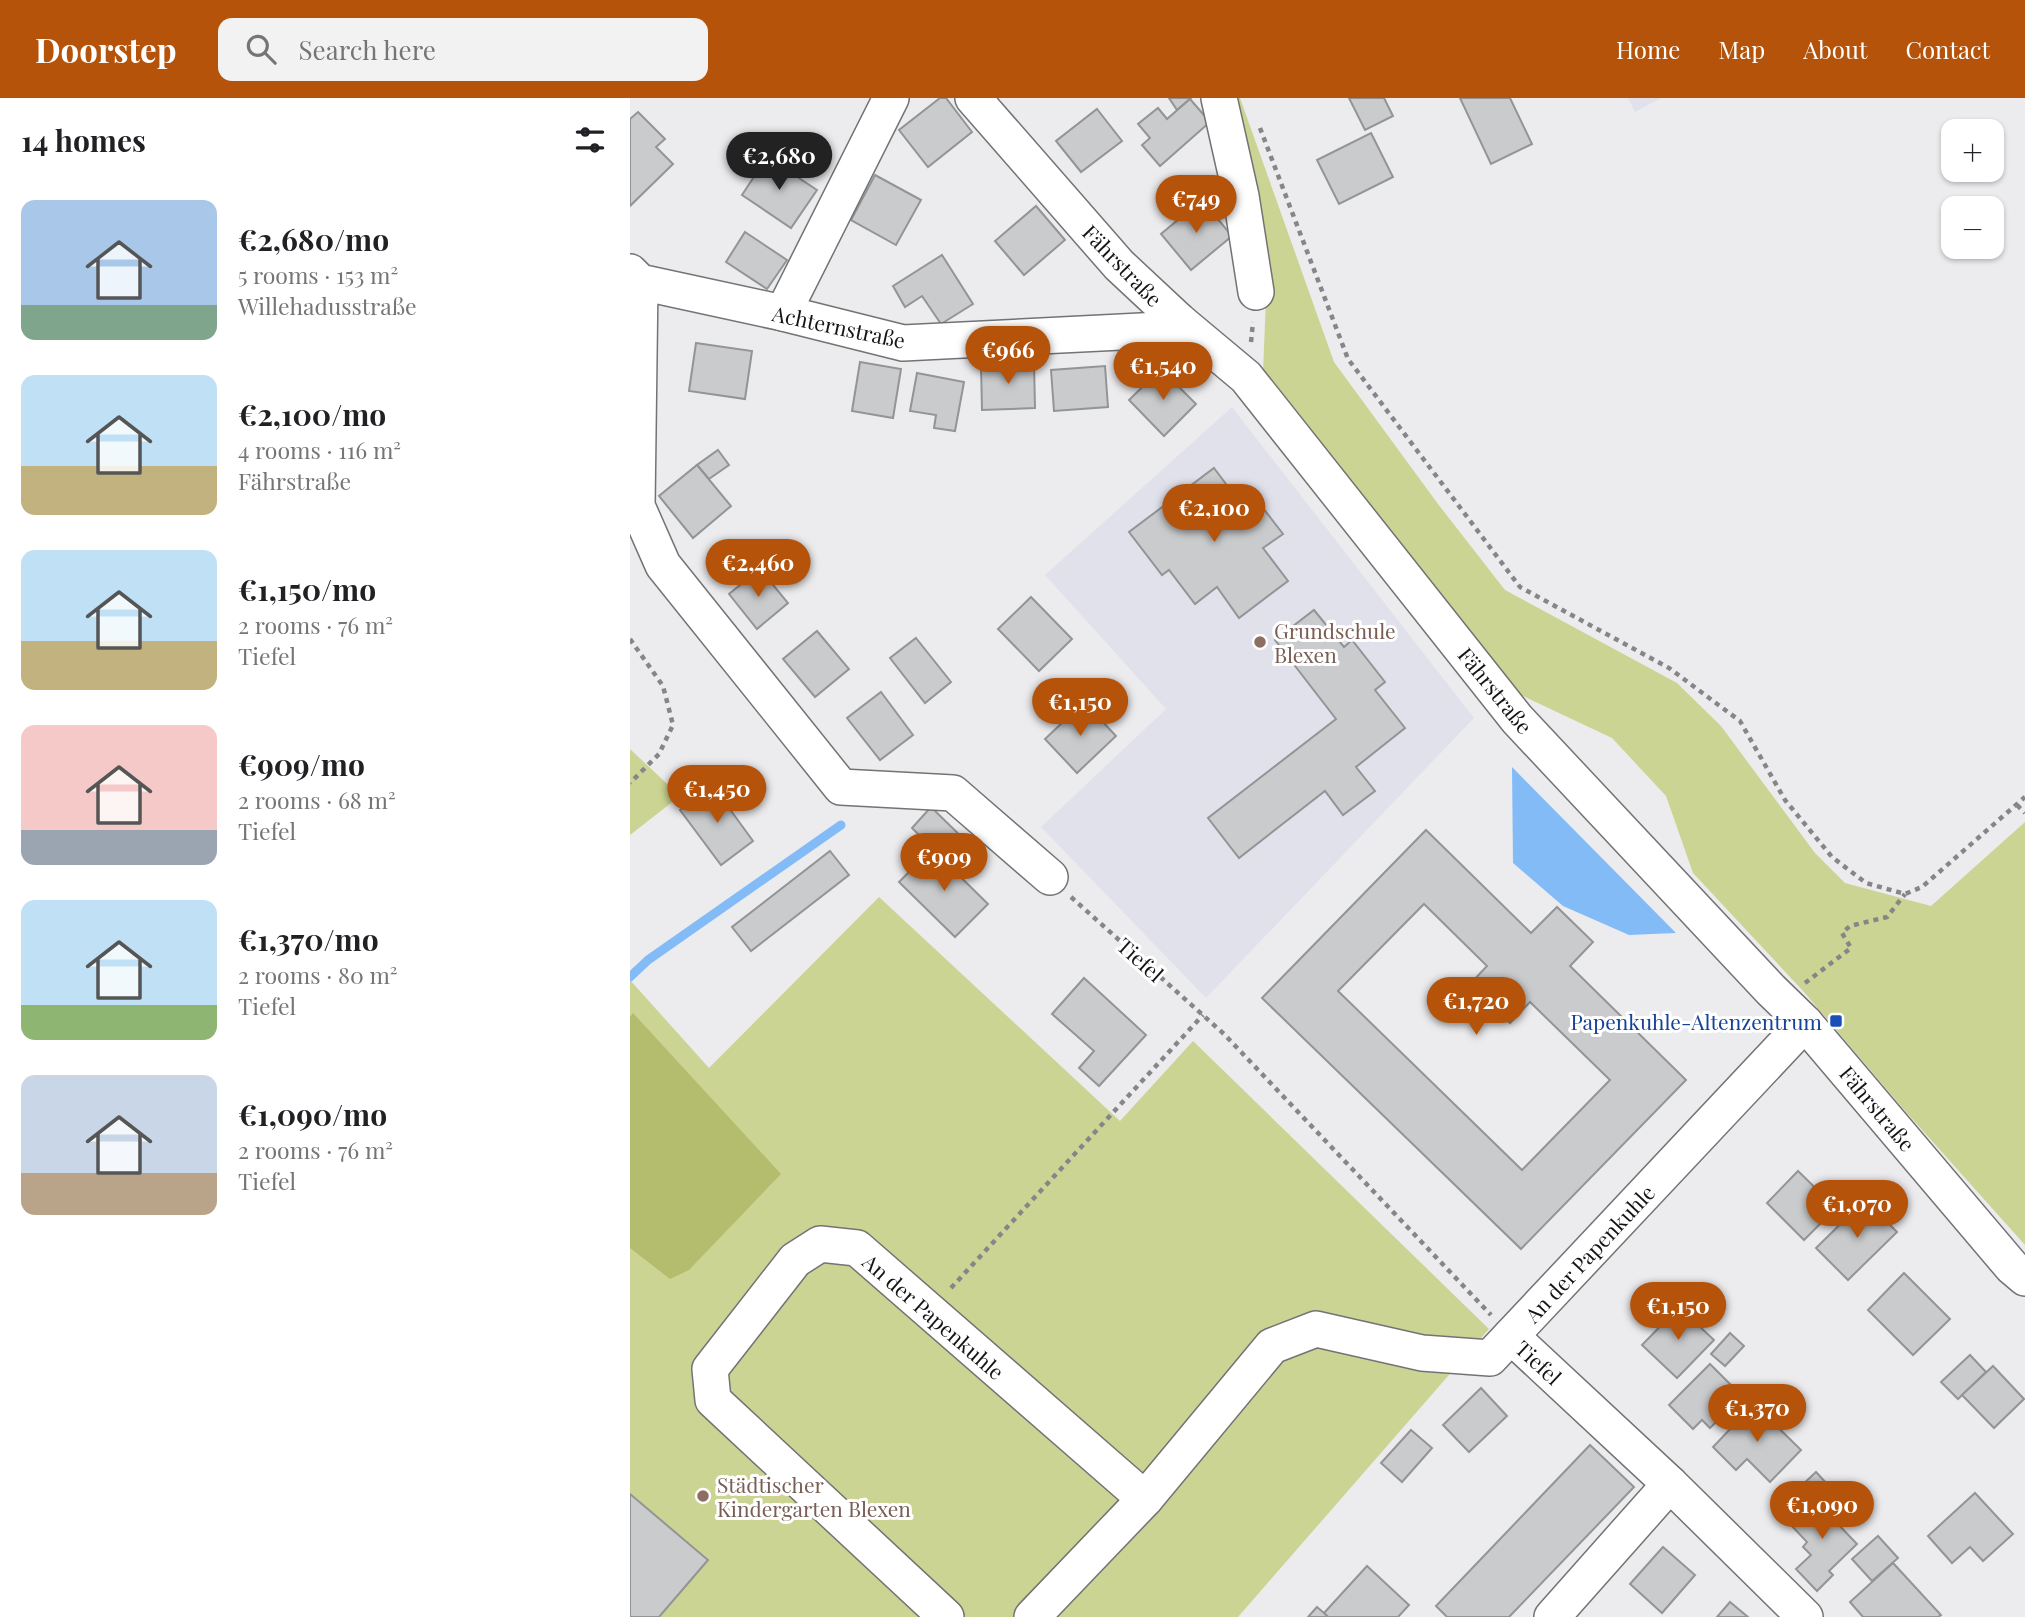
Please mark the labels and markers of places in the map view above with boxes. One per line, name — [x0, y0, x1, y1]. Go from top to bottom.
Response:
pin: €2,680 — [722, 132, 836, 192]
pin: €749 — [1155, 176, 1237, 235]
pin: €966 — [967, 327, 1049, 386]
pin: €1,540 — [1106, 342, 1220, 402]
pin: €2,100 — [1157, 484, 1271, 544]
pin: €2,460 — [701, 540, 815, 599]
place label: Grundschule Blexen — [1274, 616, 1396, 668]
marker: Grundschule Blexen — [1252, 634, 1268, 650]
pin: €1,150 — [1023, 678, 1137, 738]
pin: €1,450 — [660, 766, 774, 825]
pin: €909 — [903, 834, 985, 893]
pin: €1,720 — [1419, 978, 1533, 1037]
place label: Papenkuhle-Altenzentrum — [1570, 1007, 1822, 1035]
marker: Papenkuhle-Altenzentrum — [1828, 1013, 1844, 1029]
pin: €1,070 — [1800, 1180, 1914, 1240]
pin: €1,150 — [1621, 1282, 1735, 1342]
pin: €1,370 — [1700, 1384, 1814, 1444]
place label: Städtischer Kindergarten Blexen — [717, 1470, 911, 1522]
pin: €1,090 — [1765, 1482, 1879, 1541]
marker: Städtischer Kindergarten Blexen — [695, 1488, 711, 1504]

